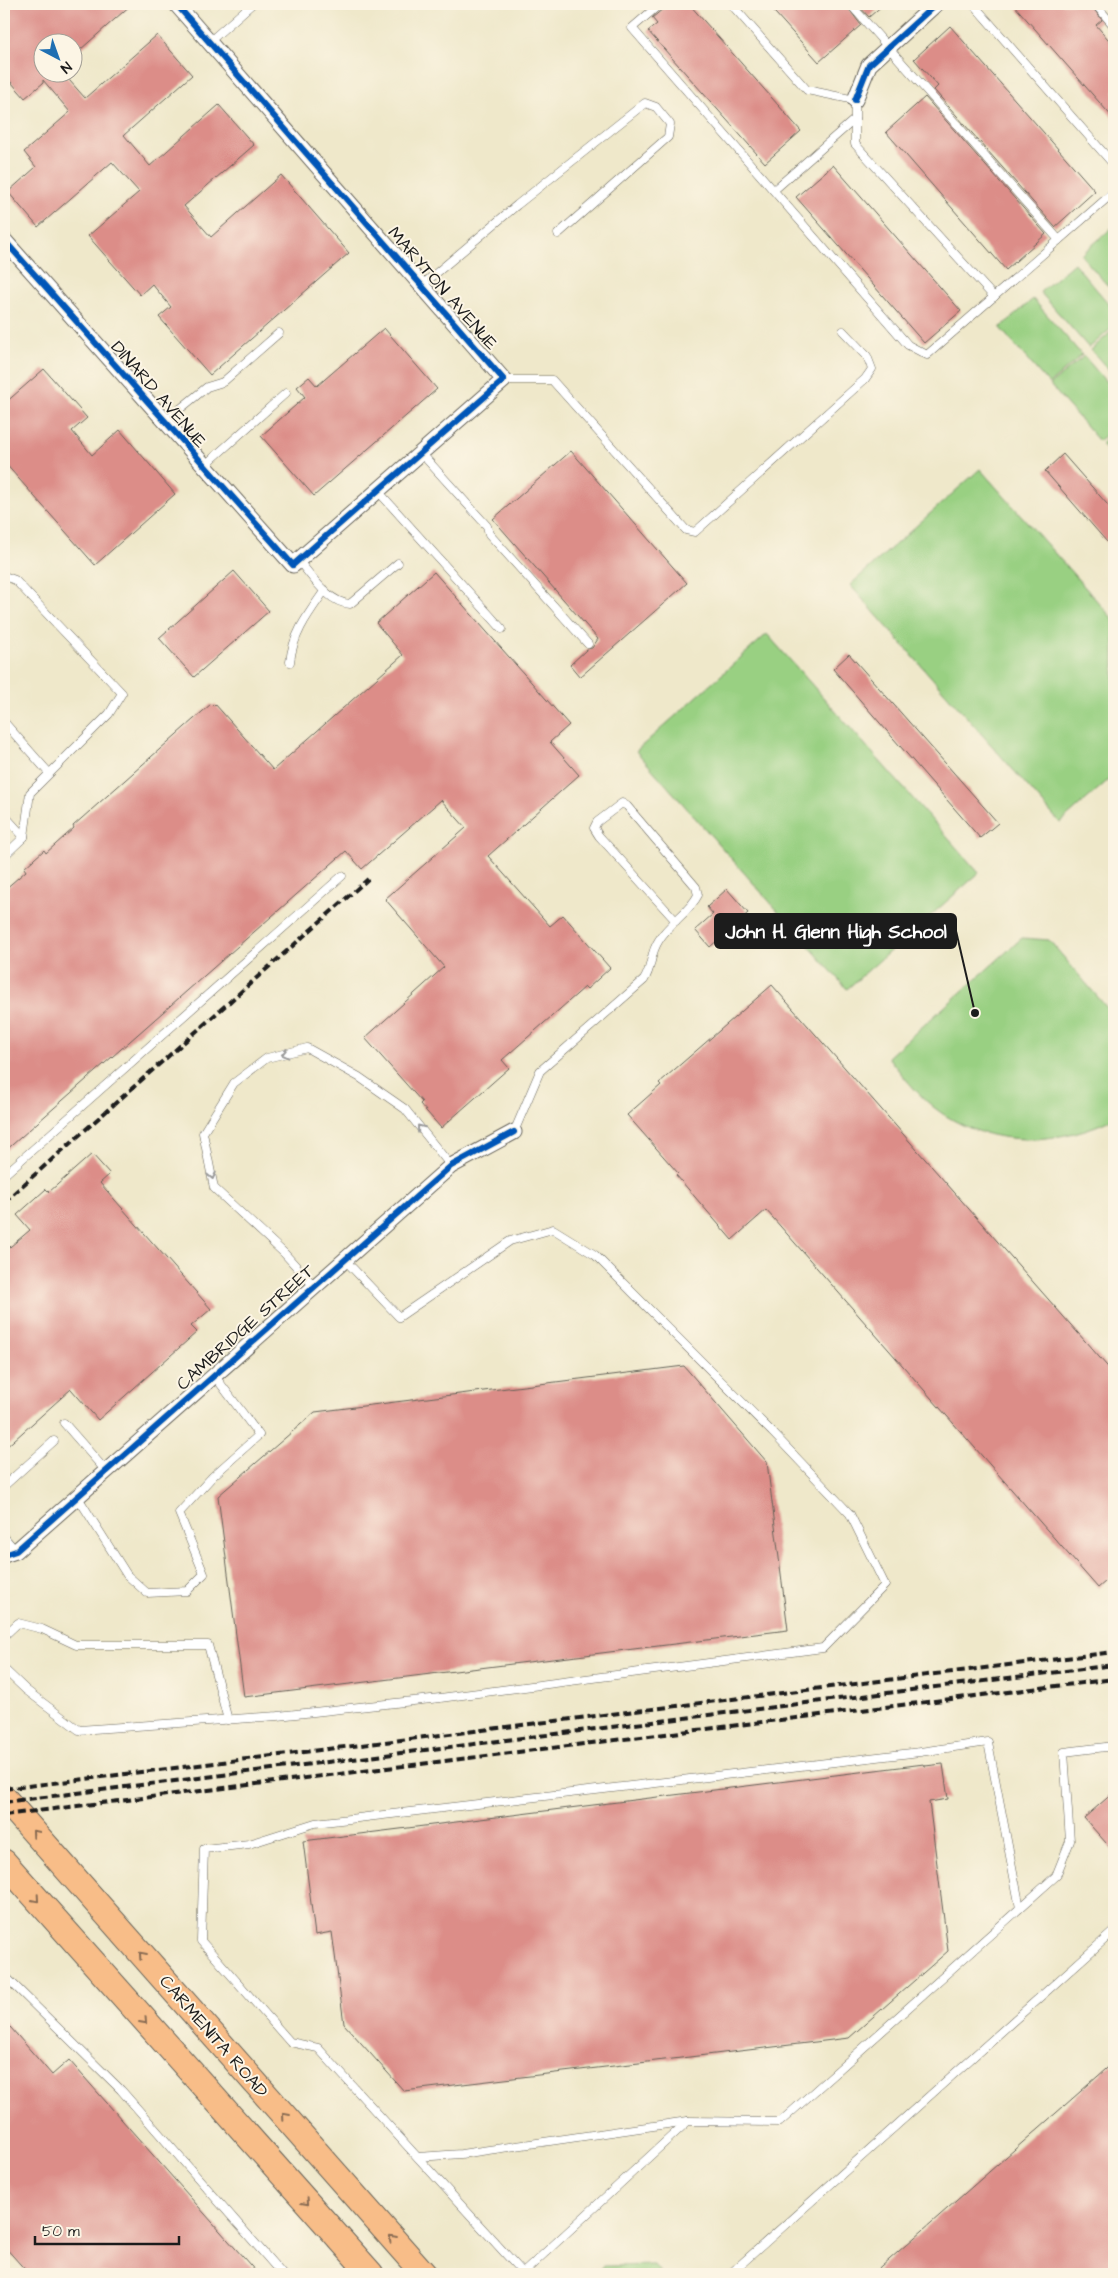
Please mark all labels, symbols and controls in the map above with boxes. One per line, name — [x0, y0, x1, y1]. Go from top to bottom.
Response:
north arrow — [32, 32, 82, 82]
text: N — [56, 57, 76, 78]
street label: MARYTON AVENUE — [382, 221, 504, 356]
street label: DINARD AVENUE — [105, 335, 212, 454]
callout: John H. Glenn High School — [715, 914, 956, 948]
text: John H. Glenn High School — [724, 919, 947, 947]
one-way arrow — [281, 1048, 290, 1059]
one-way arrow — [418, 1125, 426, 1134]
one-way arrow — [206, 1171, 216, 1180]
street label: CAMBRIDGE STREET — [171, 1258, 320, 1396]
one-way arrow — [32, 1830, 41, 1839]
one-way arrow — [30, 1894, 39, 1903]
one-way arrow — [139, 1951, 148, 1960]
street label: CARMENITA ROAD — [153, 1970, 274, 2103]
one-way arrow — [138, 2015, 147, 2024]
one-way arrow — [281, 2112, 290, 2121]
one-way arrow — [300, 2196, 309, 2205]
scale bar — [35, 2213, 179, 2245]
text: 50 m — [42, 2221, 80, 2242]
one-way arrow — [389, 2234, 398, 2243]

